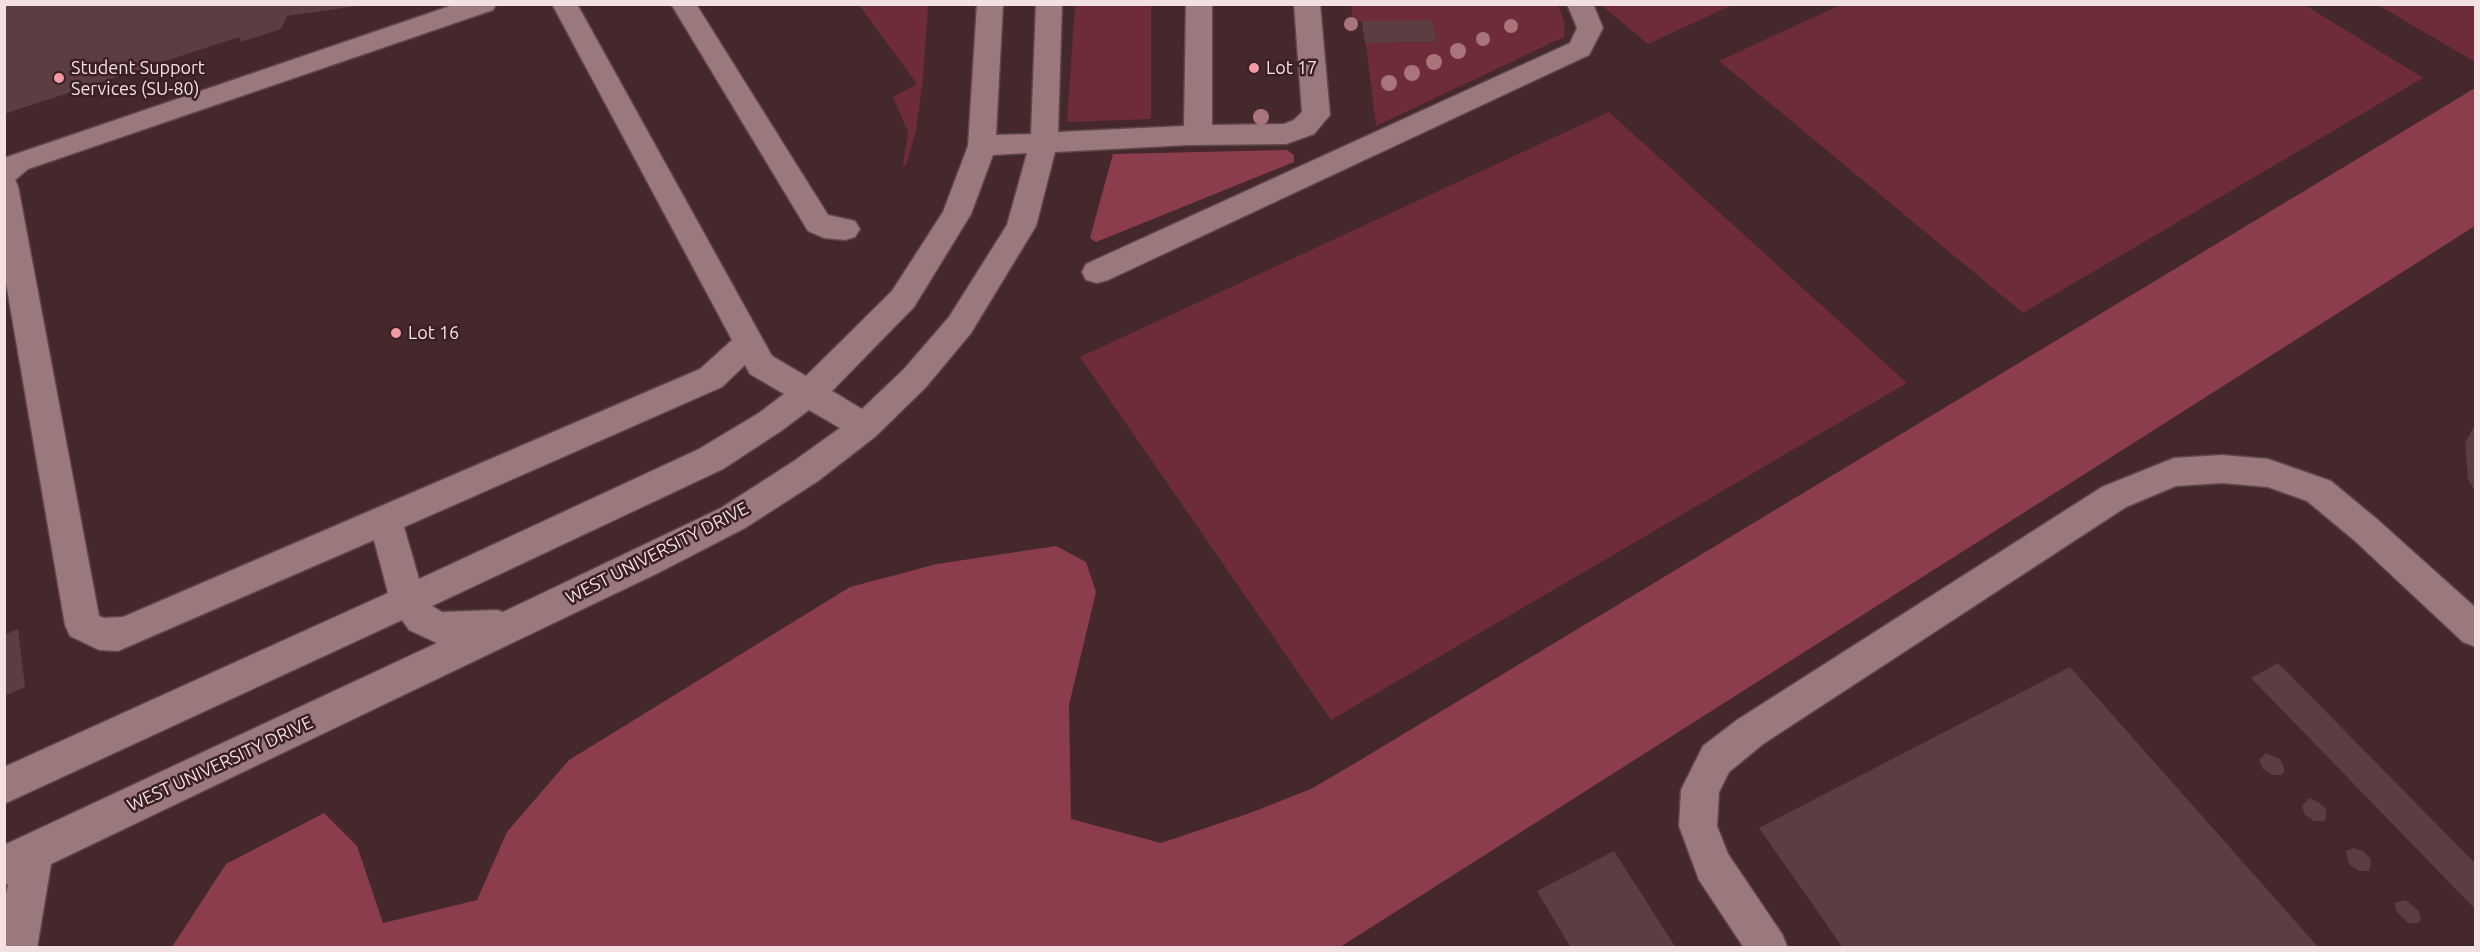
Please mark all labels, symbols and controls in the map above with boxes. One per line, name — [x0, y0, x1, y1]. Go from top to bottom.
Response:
place label: Student Support Services (SU-80) — [71, 57, 205, 100]
place label: Lot 17 — [1266, 57, 1317, 79]
marker: Lot 17 — [1247, 61, 1261, 75]
marker: Student Support Services (SU-80) — [52, 71, 66, 85]
place label: Lot 16 — [408, 322, 459, 344]
marker: Lot 16 — [389, 326, 403, 340]
street label: WEST UNIVERSITY DRIVE — [562, 498, 752, 608]
street label: WEST UNIVERSITY DRIVE — [124, 712, 316, 816]

